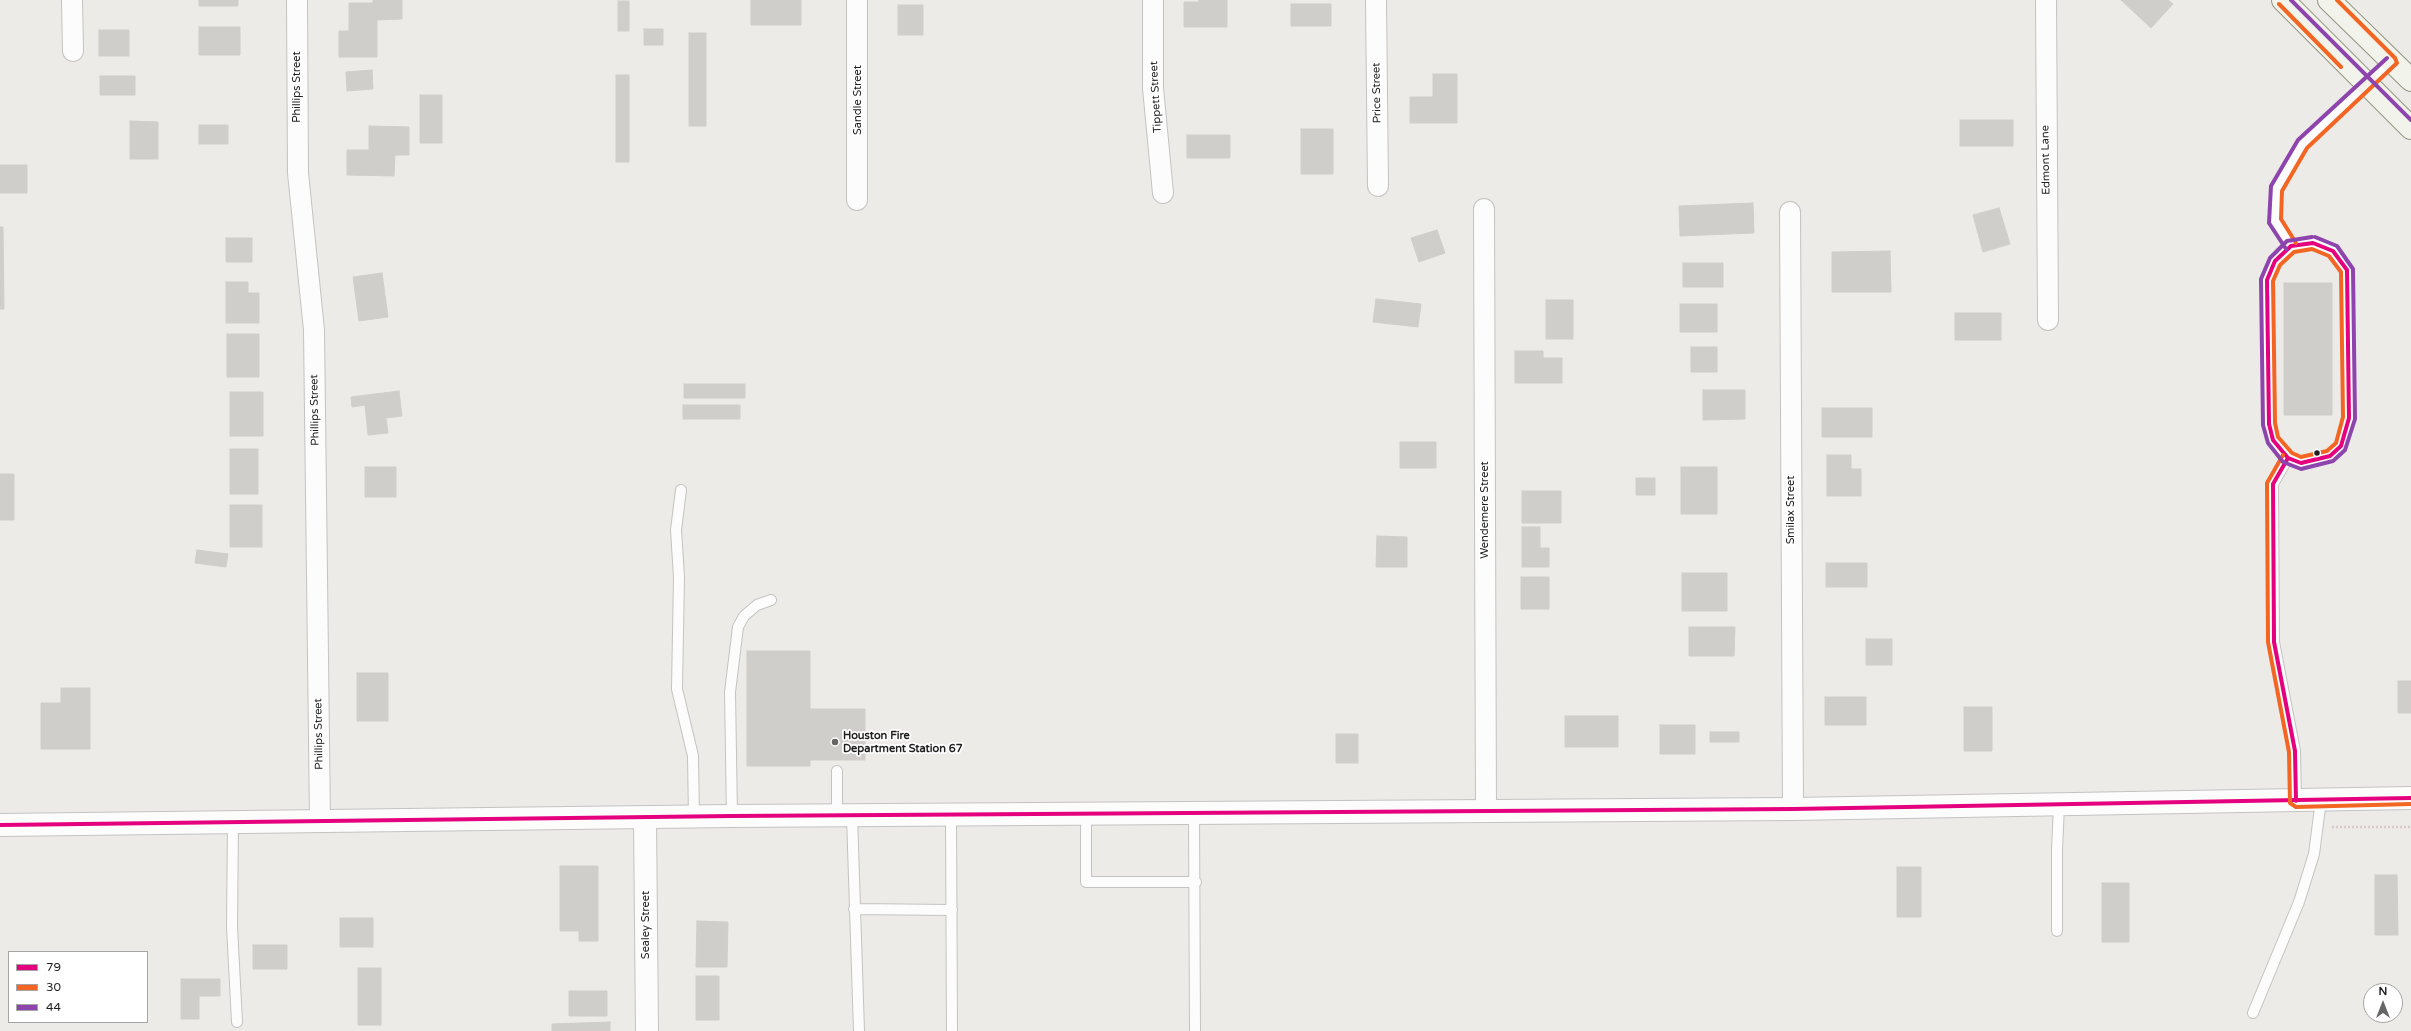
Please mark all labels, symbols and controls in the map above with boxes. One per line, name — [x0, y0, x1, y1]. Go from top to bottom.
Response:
street label: Phillips Street — [290, 51, 304, 123]
street label: Tippett Street — [1148, 61, 1164, 133]
street label: Price Street — [1370, 63, 1384, 123]
street label: Sandle Street — [851, 65, 865, 135]
street label: Edmont Lane — [2039, 125, 2053, 195]
street label: Phillips Street — [308, 374, 322, 446]
unlabelled marker — [2312, 448, 2322, 458]
street label: Wendemere Street — [1478, 461, 1492, 559]
street label: Smilax Street — [1784, 476, 1798, 544]
street label: Phillips Street — [312, 698, 326, 770]
place label: Houston Fire Department Station 67 — [843, 729, 963, 755]
marker: Houston Fire Department Station 67 — [830, 737, 840, 747]
street label: Sealey Street — [639, 891, 653, 959]
legend — [8, 951, 148, 1023]
text: 79 — [46, 960, 61, 974]
text: 30 — [46, 980, 61, 994]
north arrow — [2363, 983, 2403, 1023]
text: N — [2379, 985, 2387, 998]
text: 44 — [46, 1000, 61, 1014]

